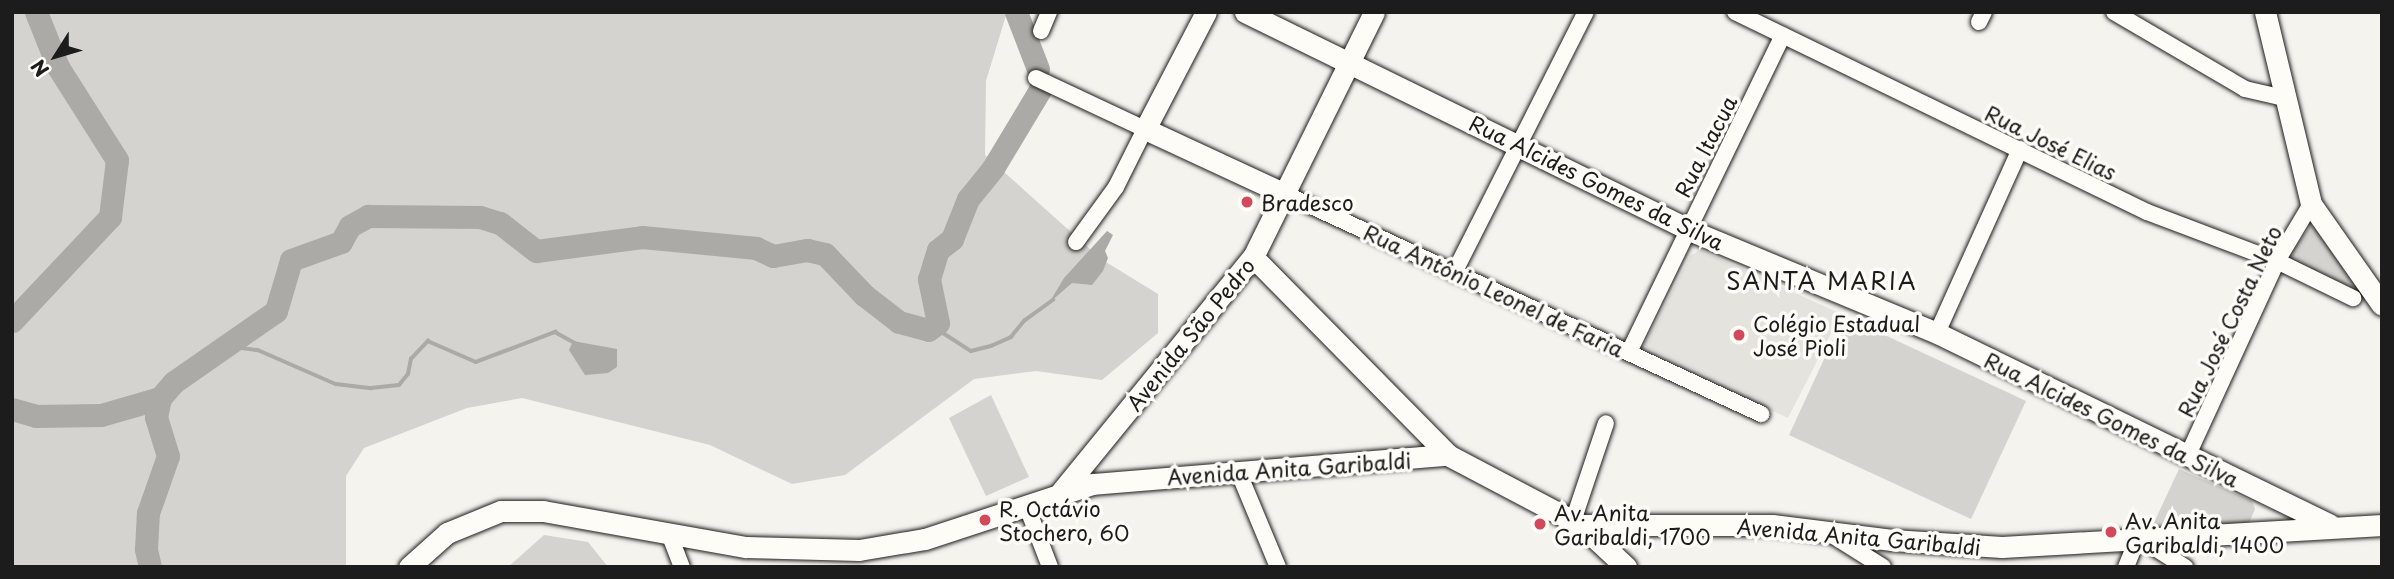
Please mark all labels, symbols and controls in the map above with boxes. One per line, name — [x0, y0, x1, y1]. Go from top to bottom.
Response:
north arrow — [21, 21, 91, 91]
text: N — [24, 54, 55, 83]
street label: Rua Itacua — [1669, 91, 1741, 201]
street label: Rua José Elias — [1981, 99, 2121, 185]
street label: Rua Alcides Gomes da Silva — [1465, 109, 1729, 255]
place label: Bradesco — [1261, 189, 1354, 215]
marker: Bradesco — [1239, 194, 1255, 210]
street label: Rua Antônio Leonel de Faria — [1358, 218, 1630, 362]
street label: Rua José Costa Neto — [2171, 220, 2287, 422]
street label: Avenida São Pedro — [1121, 253, 1259, 415]
district label: SANTA MARIA — [1727, 267, 1917, 295]
place label: Colégio Estadual José Pioli — [1753, 310, 1921, 360]
marker: Colégio Estadual José Pioli — [1731, 327, 1747, 343]
street label: Rua Alcides Gomes da Silva — [1980, 346, 2244, 492]
street label: Avenida Anita Garibaldi — [1166, 447, 1412, 489]
place label: R. Octávio Stochero, 60 — [999, 495, 1130, 545]
place label: Av. Anita Garibaldi, 1700 — [1554, 499, 1711, 549]
place label: Av. Anita Garibaldi, 1400 — [2125, 507, 2284, 557]
marker: R. Octávio Stochero, 60 — [977, 512, 993, 528]
street label: Avenida Anita Garibaldi — [1736, 513, 1982, 559]
marker: Av. Anita Garibaldi, 1700 — [1532, 516, 1548, 532]
marker: Av. Anita Garibaldi, 1400 — [2103, 524, 2119, 540]

